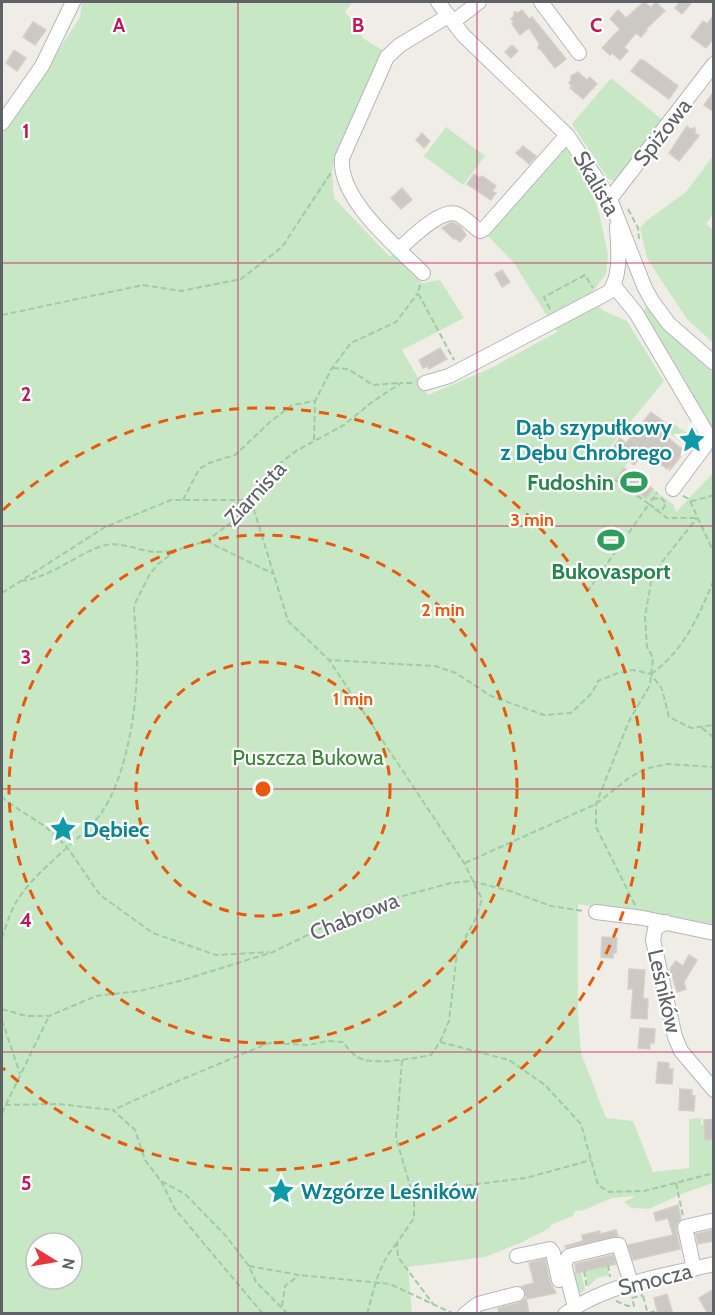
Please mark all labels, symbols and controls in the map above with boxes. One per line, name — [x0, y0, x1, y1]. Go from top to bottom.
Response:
text: A — [113, 13, 126, 37]
text: B — [352, 13, 364, 37]
text: C — [590, 13, 602, 37]
street label: Spiżowa — [628, 93, 697, 172]
text: 1 — [22, 119, 30, 143]
street label: Skalista — [567, 146, 626, 221]
text: 2 — [21, 382, 31, 406]
place label: Dąb szypułkowy z Dębu Chrobrego — [500, 414, 672, 466]
place icon: Dąb szypułkowy z Dębu Chrobrego — [677, 425, 707, 455]
street label: Ziarnista — [219, 455, 292, 531]
sports icon: Fudoshin — [619, 467, 649, 497]
place label: Fudoshin — [527, 469, 614, 496]
text: 3 min — [510, 509, 554, 531]
sports icon: Bukovasport — [596, 525, 626, 555]
place label: Bukovasport — [551, 558, 671, 585]
text: 2 min — [421, 599, 465, 621]
text: 3 — [21, 645, 31, 669]
text: 1 min — [333, 688, 373, 710]
park label: Puszcza Bukowa — [232, 744, 384, 771]
centre of rings — [253, 779, 273, 799]
place icon: Dębiec — [48, 814, 78, 844]
place label: Dębiec — [83, 816, 149, 843]
street label: Chabrowa — [306, 886, 403, 946]
text: 4 — [20, 908, 32, 932]
street label: Leśników — [642, 946, 687, 1036]
text: 5 — [21, 1171, 31, 1195]
place icon: Wzgórze Leśników — [266, 1176, 296, 1206]
place label: Wzgórze Leśników — [301, 1178, 477, 1205]
north arrow — [24, 1231, 84, 1291]
text: N — [58, 1256, 79, 1271]
street label: Smocza — [615, 1257, 695, 1302]

